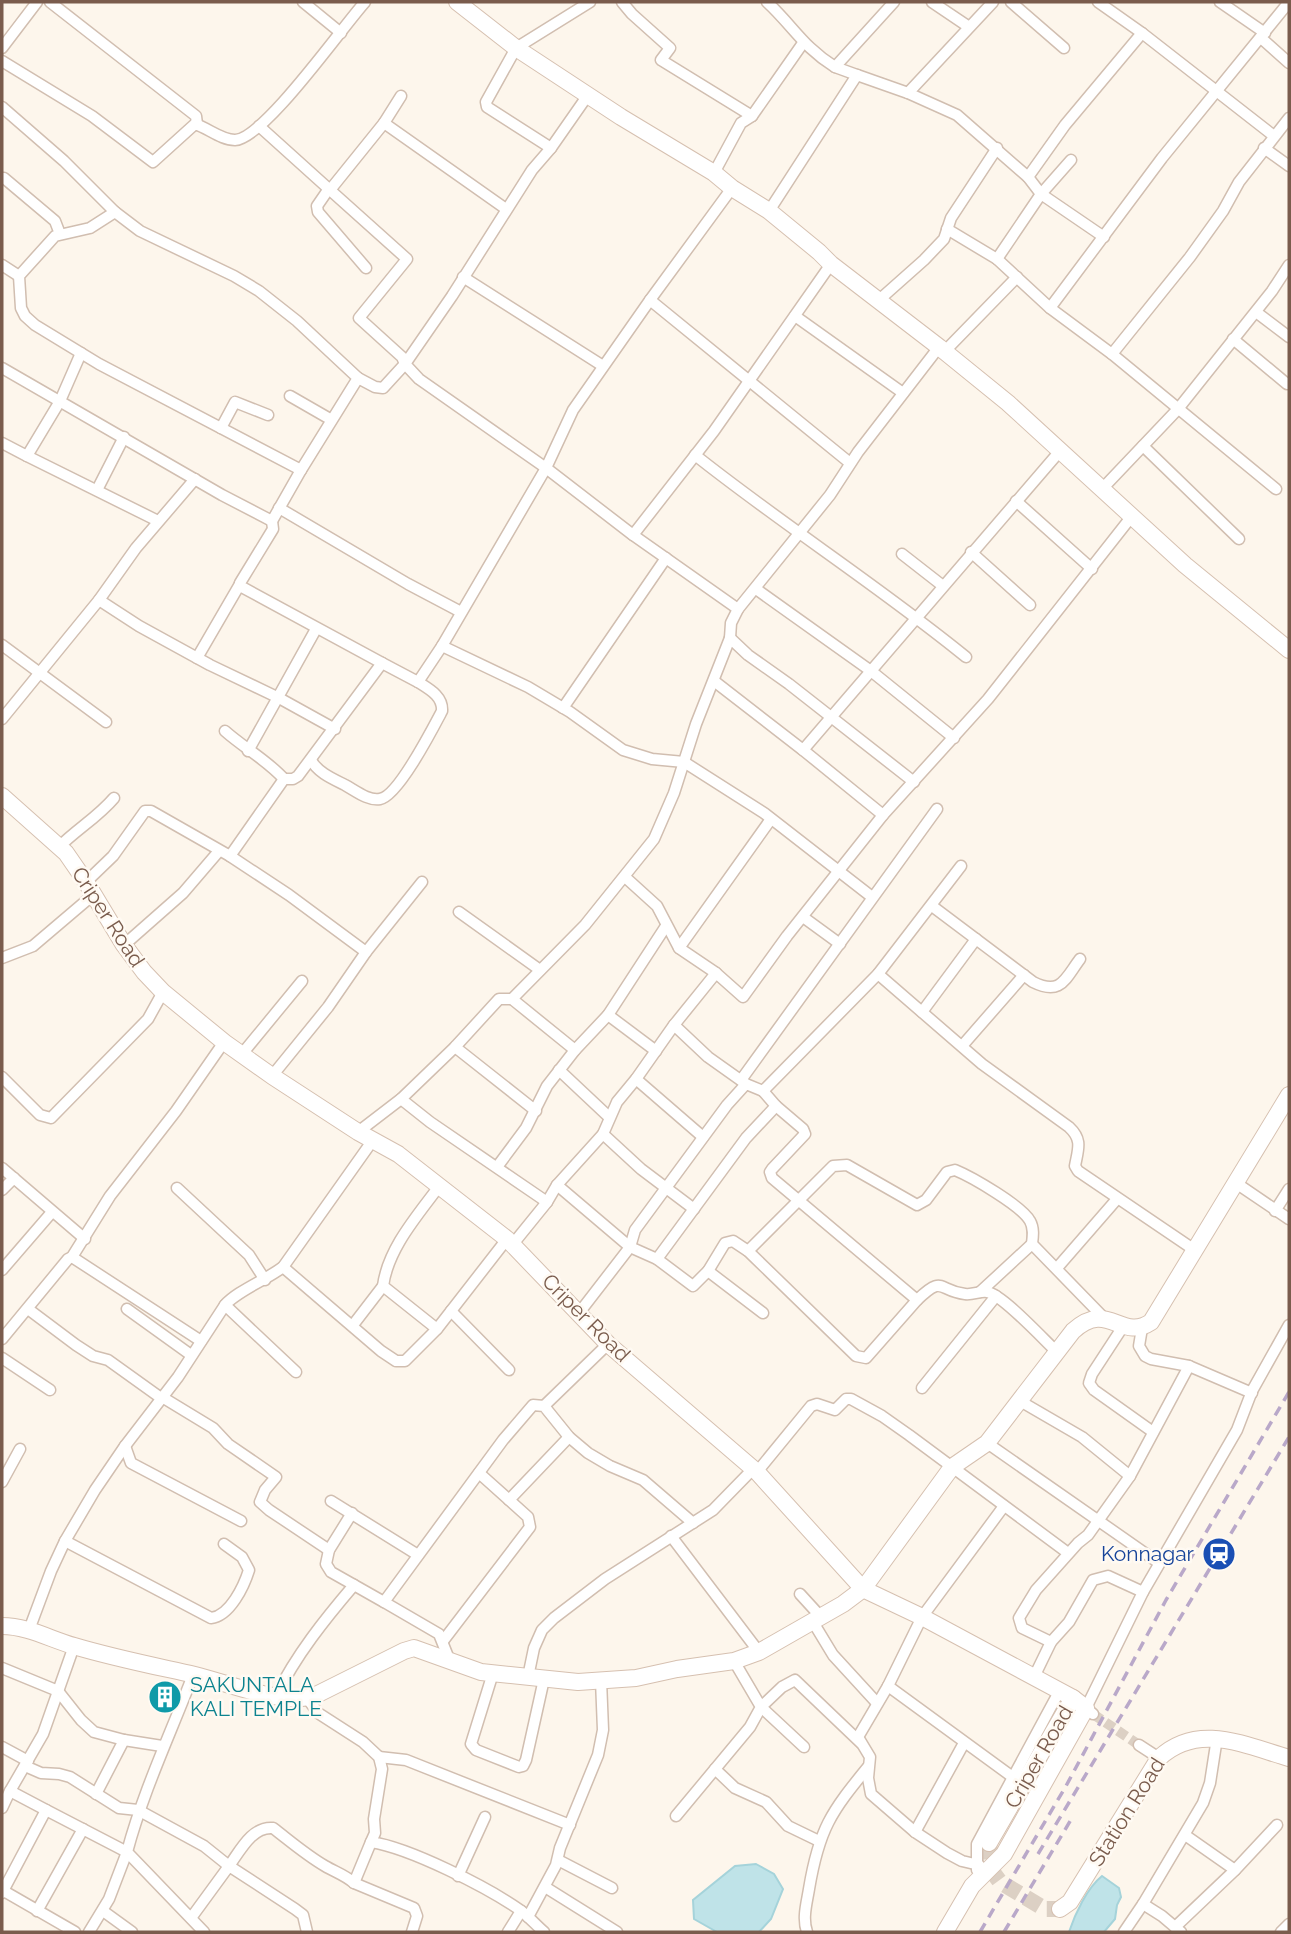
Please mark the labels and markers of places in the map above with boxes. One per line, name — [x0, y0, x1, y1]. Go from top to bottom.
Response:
station icon: Konnagar — [1200, 1535, 1238, 1573]
place label: Konnagar — [1101, 1541, 1195, 1566]
place label: SAKUNTALA KALI TEMPLE — [190, 1672, 322, 1721]
building icon: SAKUNTALA KALI TEMPLE — [146, 1678, 184, 1716]

